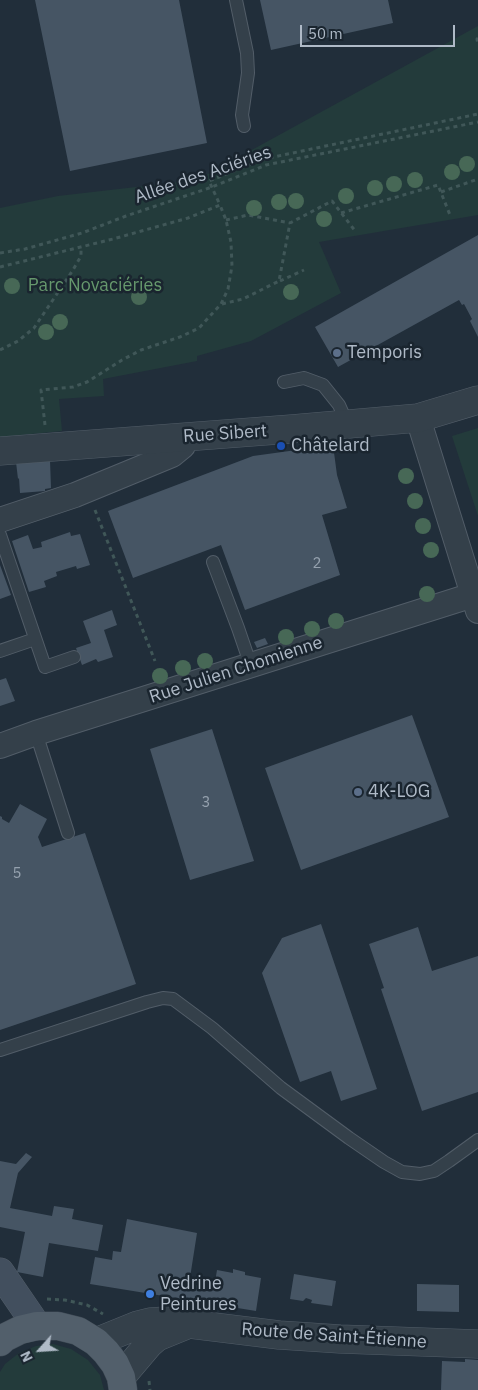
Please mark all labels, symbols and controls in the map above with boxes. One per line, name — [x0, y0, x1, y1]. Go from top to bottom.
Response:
scale bar — [303, 15, 458, 47]
text: 50 m — [308, 24, 343, 43]
street label: Allée des Aciéries — [132, 141, 274, 209]
park label: Parc Novaciéries — [28, 275, 162, 297]
place label: Temporis — [347, 342, 422, 364]
marker: Temporis — [331, 347, 343, 359]
street label: Rue Sibert — [182, 420, 268, 448]
place label: Châtelard — [291, 435, 370, 457]
marker: Châtelard — [275, 440, 287, 452]
house number: 2 — [313, 555, 321, 573]
street label: Rue Julien Chomienne — [147, 632, 325, 708]
place label: 4K-LOG — [368, 781, 430, 803]
marker: 4K-LOG — [352, 786, 364, 798]
house number: 3 — [202, 794, 210, 812]
house number: 5 — [13, 865, 21, 883]
place label: Vedrine Peintures — [160, 1273, 237, 1316]
marker: Vedrine Peintures — [144, 1288, 156, 1300]
street label: Route de Saint-Étienne — [240, 1319, 428, 1353]
north arrow — [15, 1325, 65, 1375]
text: N — [16, 1348, 37, 1365]

